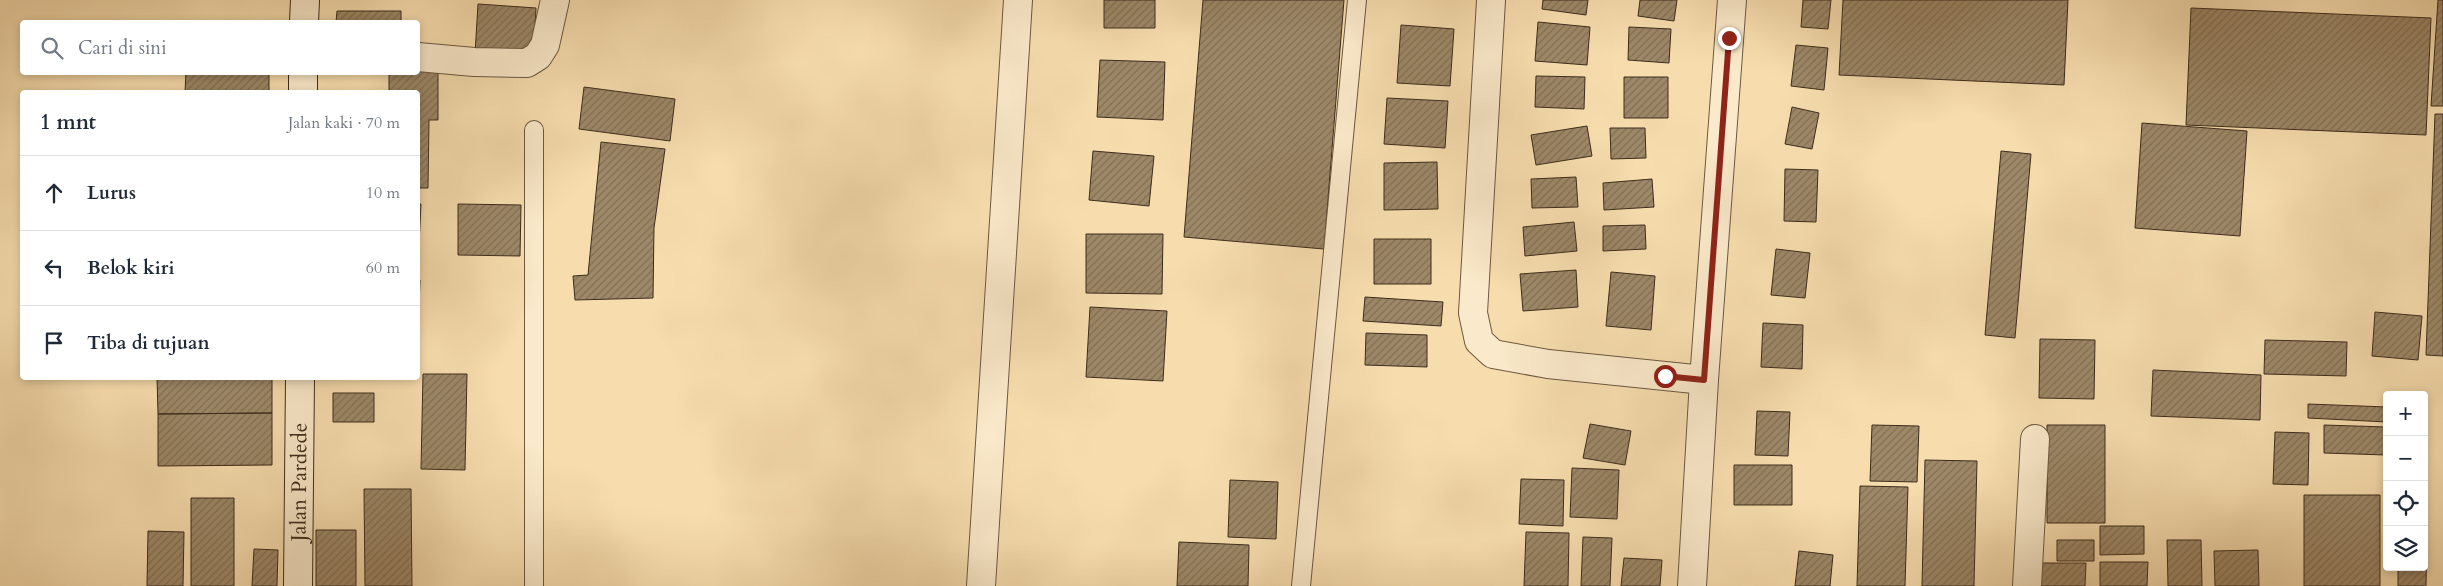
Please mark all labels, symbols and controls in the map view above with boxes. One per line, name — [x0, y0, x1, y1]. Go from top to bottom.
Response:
search box — [20, 20, 420, 75]
route end — [1718, 27, 1741, 50]
icon: search — [38, 34, 66, 62]
text: Cari di sini — [78, 35, 167, 61]
text: 1 mnt — [40, 108, 96, 137]
text: Jalan kaki · 70 m — [288, 112, 400, 134]
icon: ahead — [40, 179, 68, 207]
text: Lurus — [87, 180, 136, 206]
text: 10 m — [366, 182, 400, 204]
icon: left — [40, 254, 68, 282]
text: Belok kiri — [87, 255, 174, 281]
text: 60 m — [366, 257, 400, 279]
icon: arrive — [40, 329, 68, 357]
text: Tiba di tujuan — [87, 330, 210, 356]
route start — [1654, 365, 1677, 388]
map controls — [2383, 391, 2428, 571]
button: + — [2383, 391, 2428, 436]
street label: Jalan Pardede — [284, 422, 314, 545]
button: − — [2383, 436, 2428, 481]
button: locate — [2383, 481, 2428, 526]
button: layers — [2383, 526, 2428, 571]

